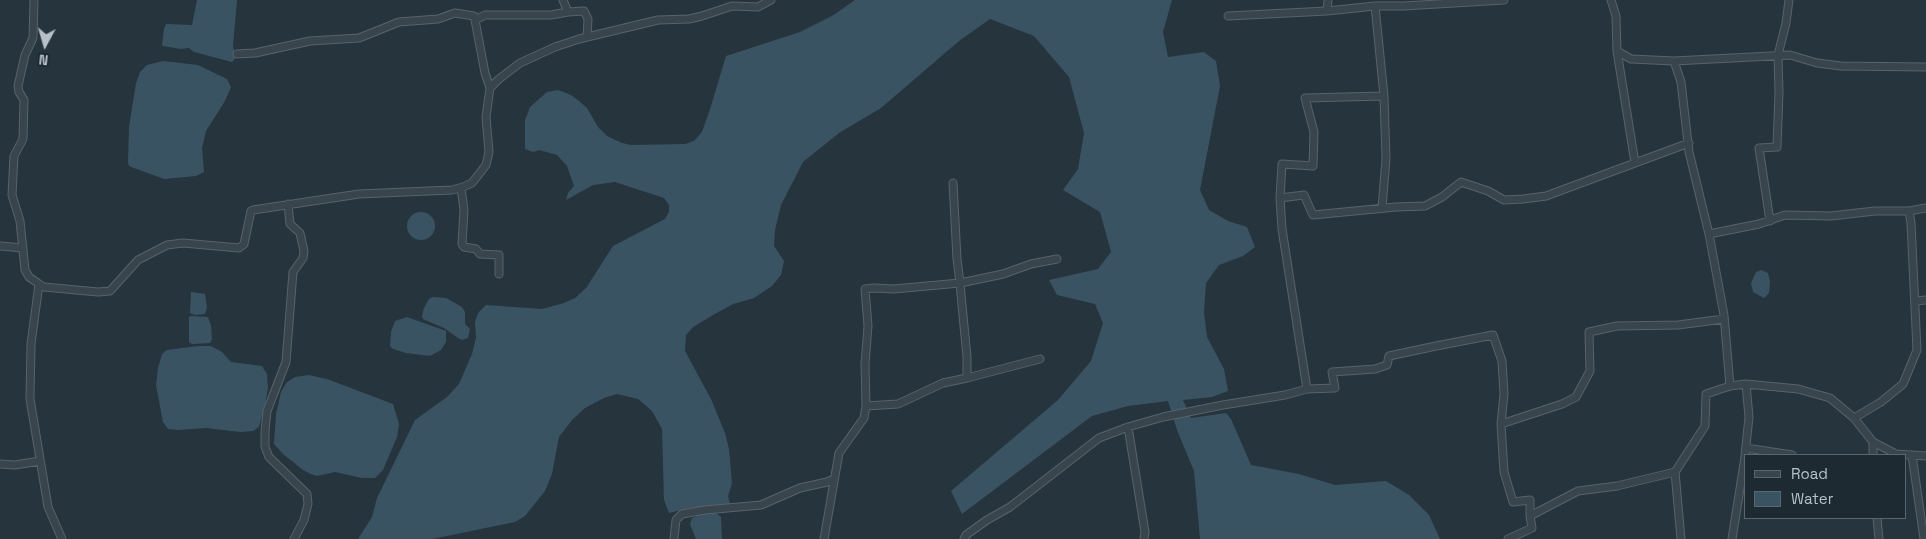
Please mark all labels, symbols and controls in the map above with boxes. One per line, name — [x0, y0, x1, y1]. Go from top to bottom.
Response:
north arrow — [20, 20, 70, 70]
text: N — [38, 50, 49, 69]
legend — [1744, 454, 1906, 519]
text: Road — [1791, 464, 1828, 483]
text: Water — [1791, 489, 1833, 508]

